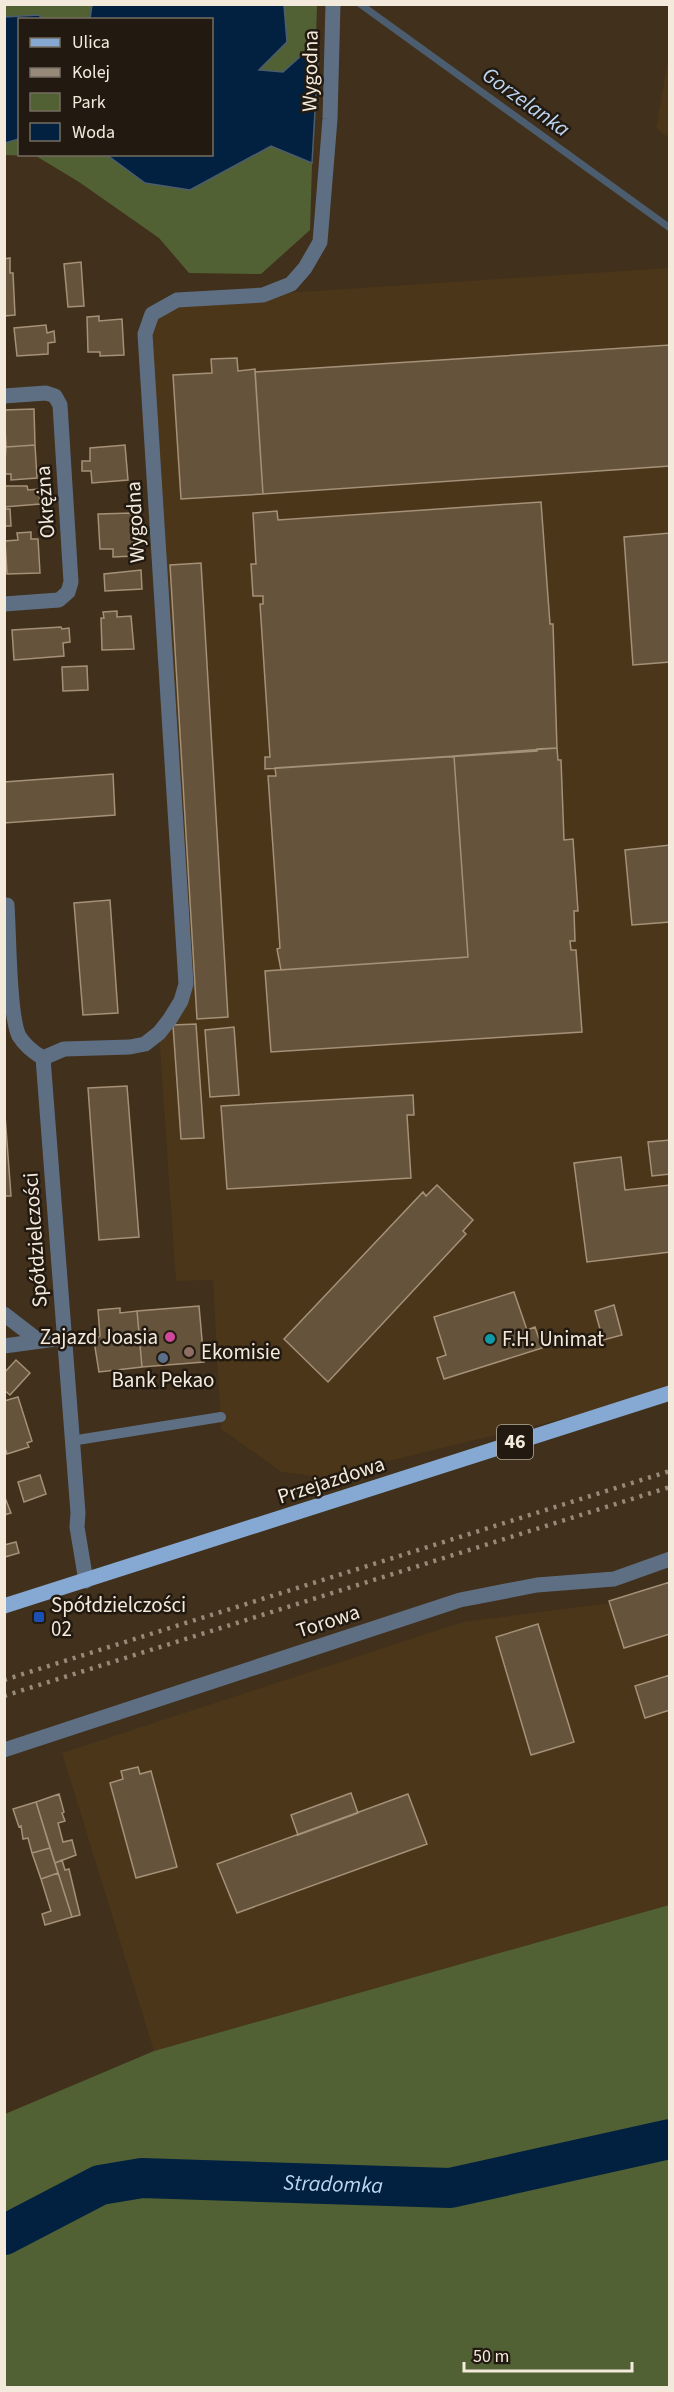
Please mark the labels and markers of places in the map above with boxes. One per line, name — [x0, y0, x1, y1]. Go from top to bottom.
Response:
place label: Zajazd Joasia — [40, 1322, 158, 1352]
place label: F.H. Unimat — [502, 1324, 604, 1354]
marker: Zajazd Joasia — [163, 1330, 177, 1344]
marker: F.H. Unimat — [483, 1332, 497, 1346]
place label: Ekomisie — [201, 1337, 280, 1367]
marker: Ekomisie — [182, 1345, 196, 1359]
marker: Bank Pekao — [156, 1351, 170, 1365]
place label: Bank Pekao — [112, 1365, 214, 1395]
place label: Spółdzielczości 02 — [51, 1590, 186, 1644]
marker: Spółdzielczości 02 — [32, 1610, 46, 1624]

